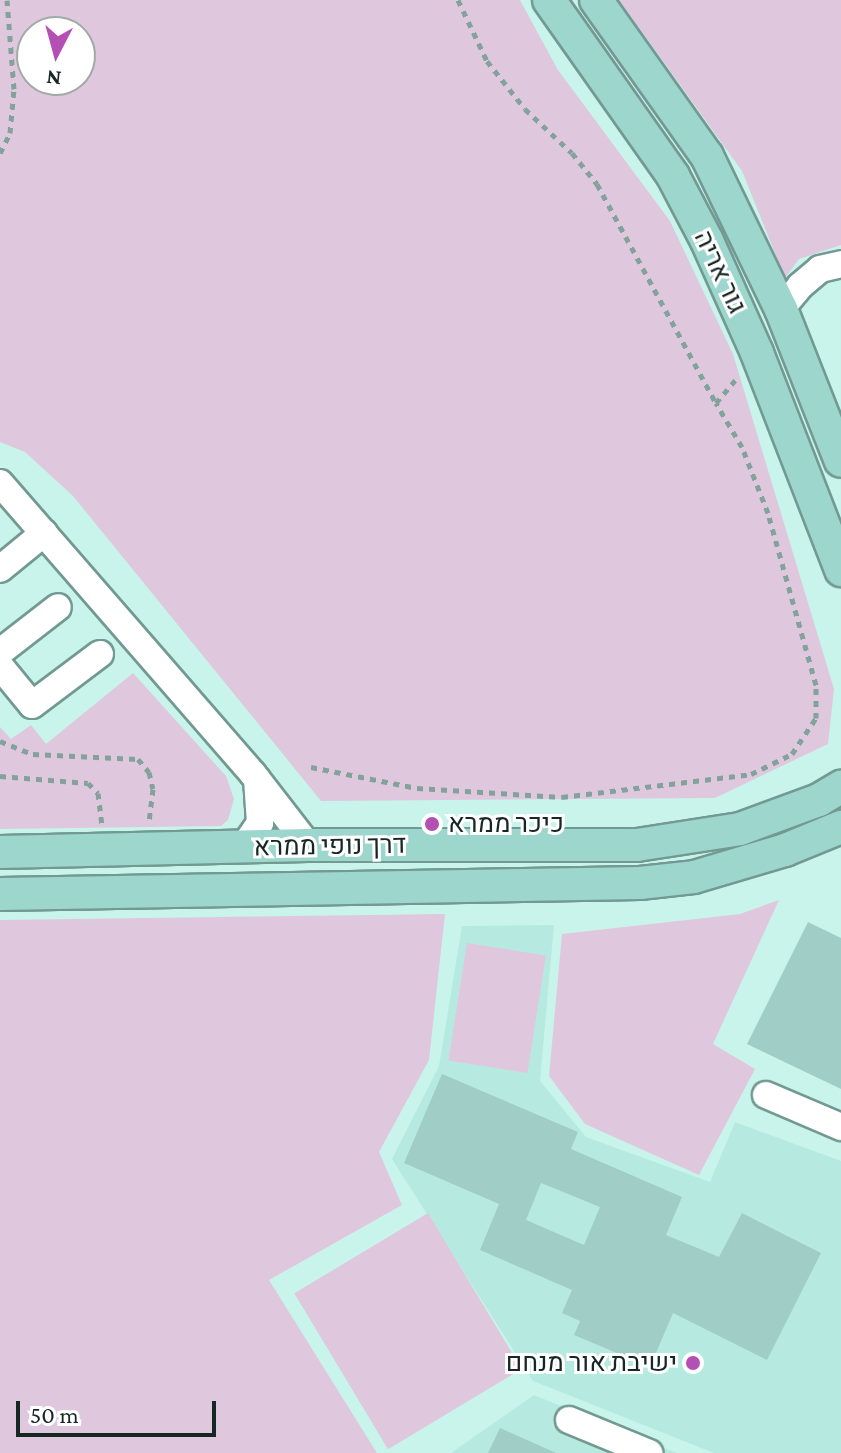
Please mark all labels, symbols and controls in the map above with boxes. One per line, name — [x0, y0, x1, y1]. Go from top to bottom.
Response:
north arrow — [16, 16, 96, 96]
text: N — [45, 65, 62, 92]
street label: גור אריה — [687, 226, 753, 318]
place label: כיכר ממרא — [448, 808, 564, 840]
marker: כיכר ממרא — [423, 815, 441, 833]
street label: דרך נופי ממרא — [253, 829, 407, 863]
place label: ישיבת אור מנחם — [506, 1347, 677, 1379]
marker: ישיבת אור מנחם — [684, 1354, 702, 1372]
scale bar — [20, 1385, 220, 1435]
text: 50 m — [30, 1401, 79, 1428]

